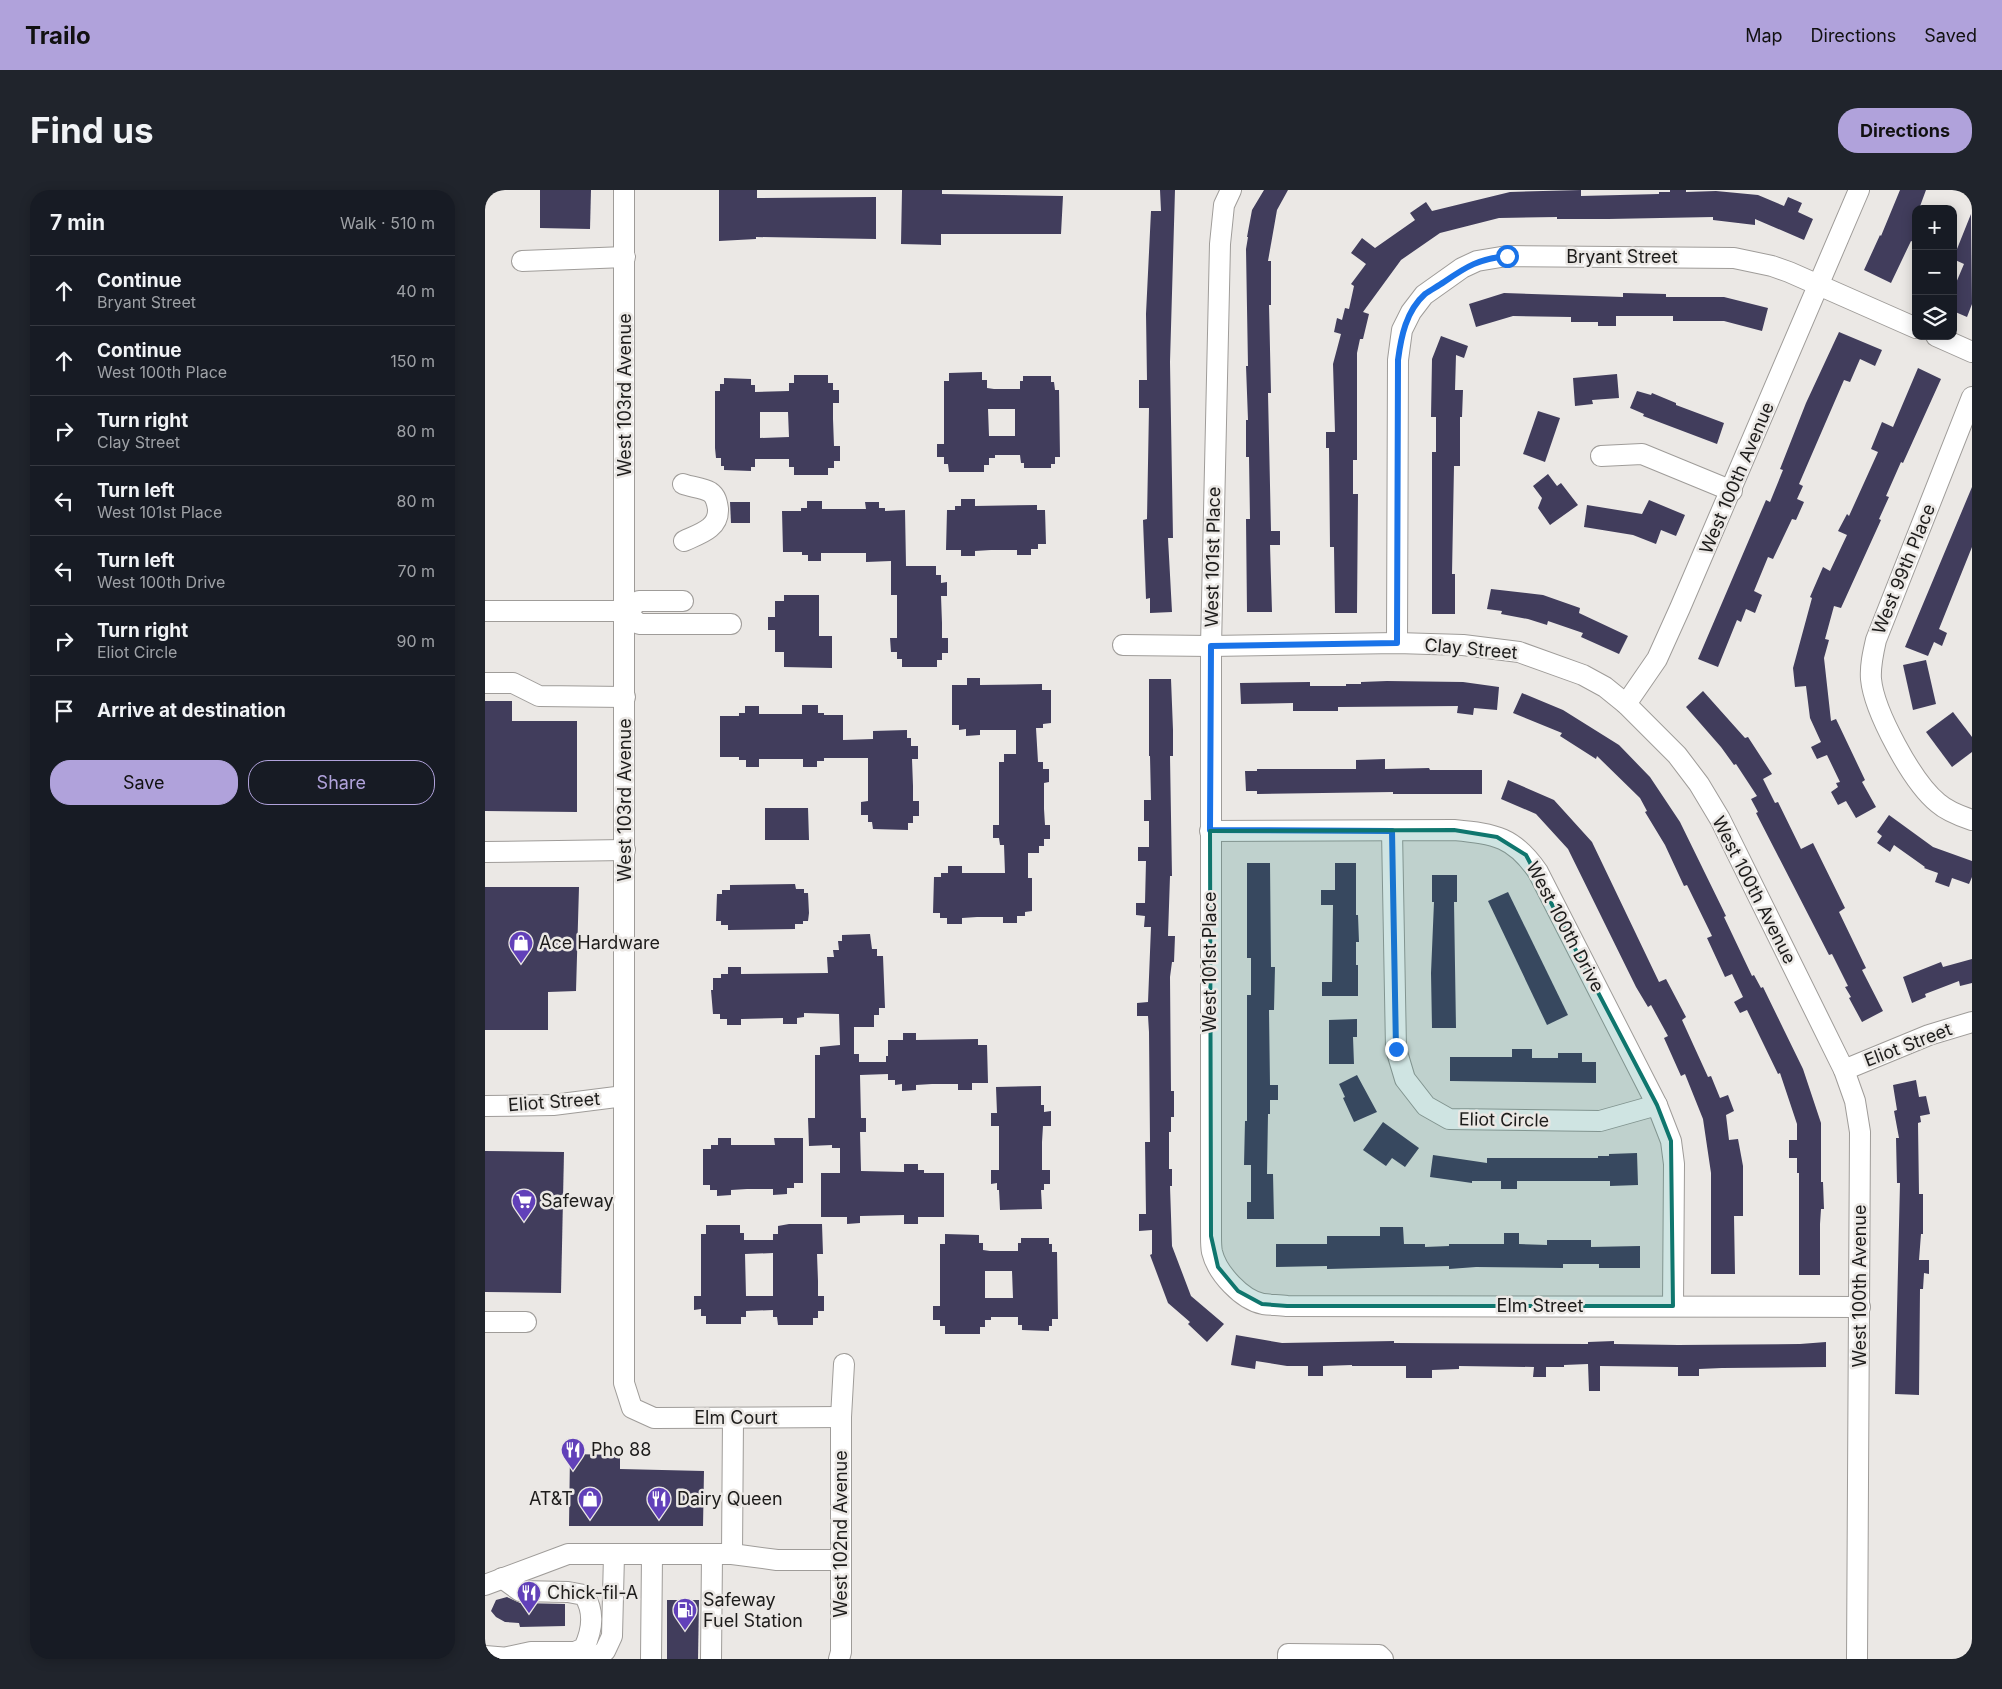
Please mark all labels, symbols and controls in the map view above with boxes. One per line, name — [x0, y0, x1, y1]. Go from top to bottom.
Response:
text: Trailo — [25, 21, 91, 50]
text: Map — [1745, 25, 1783, 46]
text: Directions — [1811, 25, 1896, 46]
text: Saved — [1924, 25, 1977, 46]
button: Directions — [1838, 108, 1972, 153]
text: Find us — [30, 109, 154, 151]
map controls — [1912, 205, 1957, 340]
button: + — [1912, 205, 1957, 250]
text: 7 min — [50, 210, 105, 235]
text: Walk · 510 m — [340, 213, 435, 233]
route start — [1496, 245, 1519, 268]
street label: Bryant Street — [1566, 246, 1678, 267]
button: − — [1912, 250, 1957, 295]
text: Continue — [97, 269, 182, 292]
icon: ahead — [50, 277, 78, 305]
text: 40 m — [396, 281, 435, 301]
text: Bryant Street — [97, 292, 196, 312]
button: layers — [1912, 295, 1957, 340]
street label: West 103rd Avenue — [614, 313, 635, 477]
text: Continue — [97, 339, 182, 362]
icon: ahead — [50, 347, 78, 375]
text: 150 m — [390, 351, 435, 371]
text: West 100th Place — [97, 362, 227, 382]
street label: West 100th Avenue — [1695, 399, 1778, 557]
text: Turn right — [97, 409, 188, 432]
icon: right — [50, 417, 78, 445]
text: 80 m — [396, 421, 435, 441]
text: Clay Street — [97, 432, 180, 452]
text: Turn left — [97, 479, 175, 502]
street label: West 101st Place — [1201, 486, 1224, 628]
icon: left — [50, 487, 78, 515]
text: 80 m — [396, 491, 435, 511]
street label: West 99th Place — [1868, 501, 1939, 637]
text: West 101st Place — [97, 502, 222, 522]
text: Turn left — [97, 549, 175, 572]
icon: left — [50, 557, 78, 585]
text: 70 m — [398, 561, 435, 581]
text: West 100th Drive — [97, 572, 225, 592]
text: Turn right — [97, 619, 188, 642]
icon: right — [50, 627, 78, 655]
text: 90 m — [396, 631, 435, 651]
street label: Clay Street — [1424, 634, 1519, 663]
text: Eliot Circle — [97, 642, 177, 662]
icon: arrive — [50, 697, 78, 725]
text: Arrive at destination — [97, 699, 286, 722]
street label: West 103rd Avenue — [614, 718, 635, 882]
button: Save — [50, 760, 238, 805]
button: Share — [248, 760, 435, 805]
street label: West 100th Avenue — [1708, 812, 1801, 967]
street label: West 100th Drive — [1522, 858, 1609, 995]
street label: West 101st Place — [1199, 892, 1220, 1032]
shop icon: Ace Hardware — [508, 930, 534, 964]
place label: Ace Hardware — [539, 932, 660, 953]
street label: Eliot Street — [1861, 1018, 1955, 1071]
route end — [1385, 1038, 1408, 1061]
street label: Eliot Street — [507, 1088, 601, 1115]
street label: Eliot Circle — [1459, 1108, 1549, 1131]
supermarket icon: Safeway — [511, 1188, 537, 1222]
place label: Safeway — [541, 1190, 614, 1211]
street label: West 100th Avenue — [1849, 1205, 1870, 1367]
street label: Elm Street — [1497, 1295, 1584, 1316]
street label: Elm Court — [694, 1407, 778, 1428]
restaurant icon: Pho 88 — [560, 1437, 586, 1471]
place label: Pho 88 — [591, 1439, 651, 1460]
street label: West 102nd Avenue — [830, 1450, 851, 1618]
shop icon: AT&T — [577, 1486, 603, 1520]
restaurant icon: Dairy Queen — [646, 1486, 672, 1520]
place label: AT&T — [529, 1488, 573, 1509]
place label: Dairy Queen — [677, 1488, 783, 1509]
restaurant icon: Chick-fil-A — [516, 1580, 542, 1614]
place label: Chick-fil-A — [547, 1582, 638, 1603]
place label: Safeway Fuel Station — [703, 1589, 803, 1631]
fuel station icon: Safeway Fuel Station — [672, 1597, 698, 1631]

